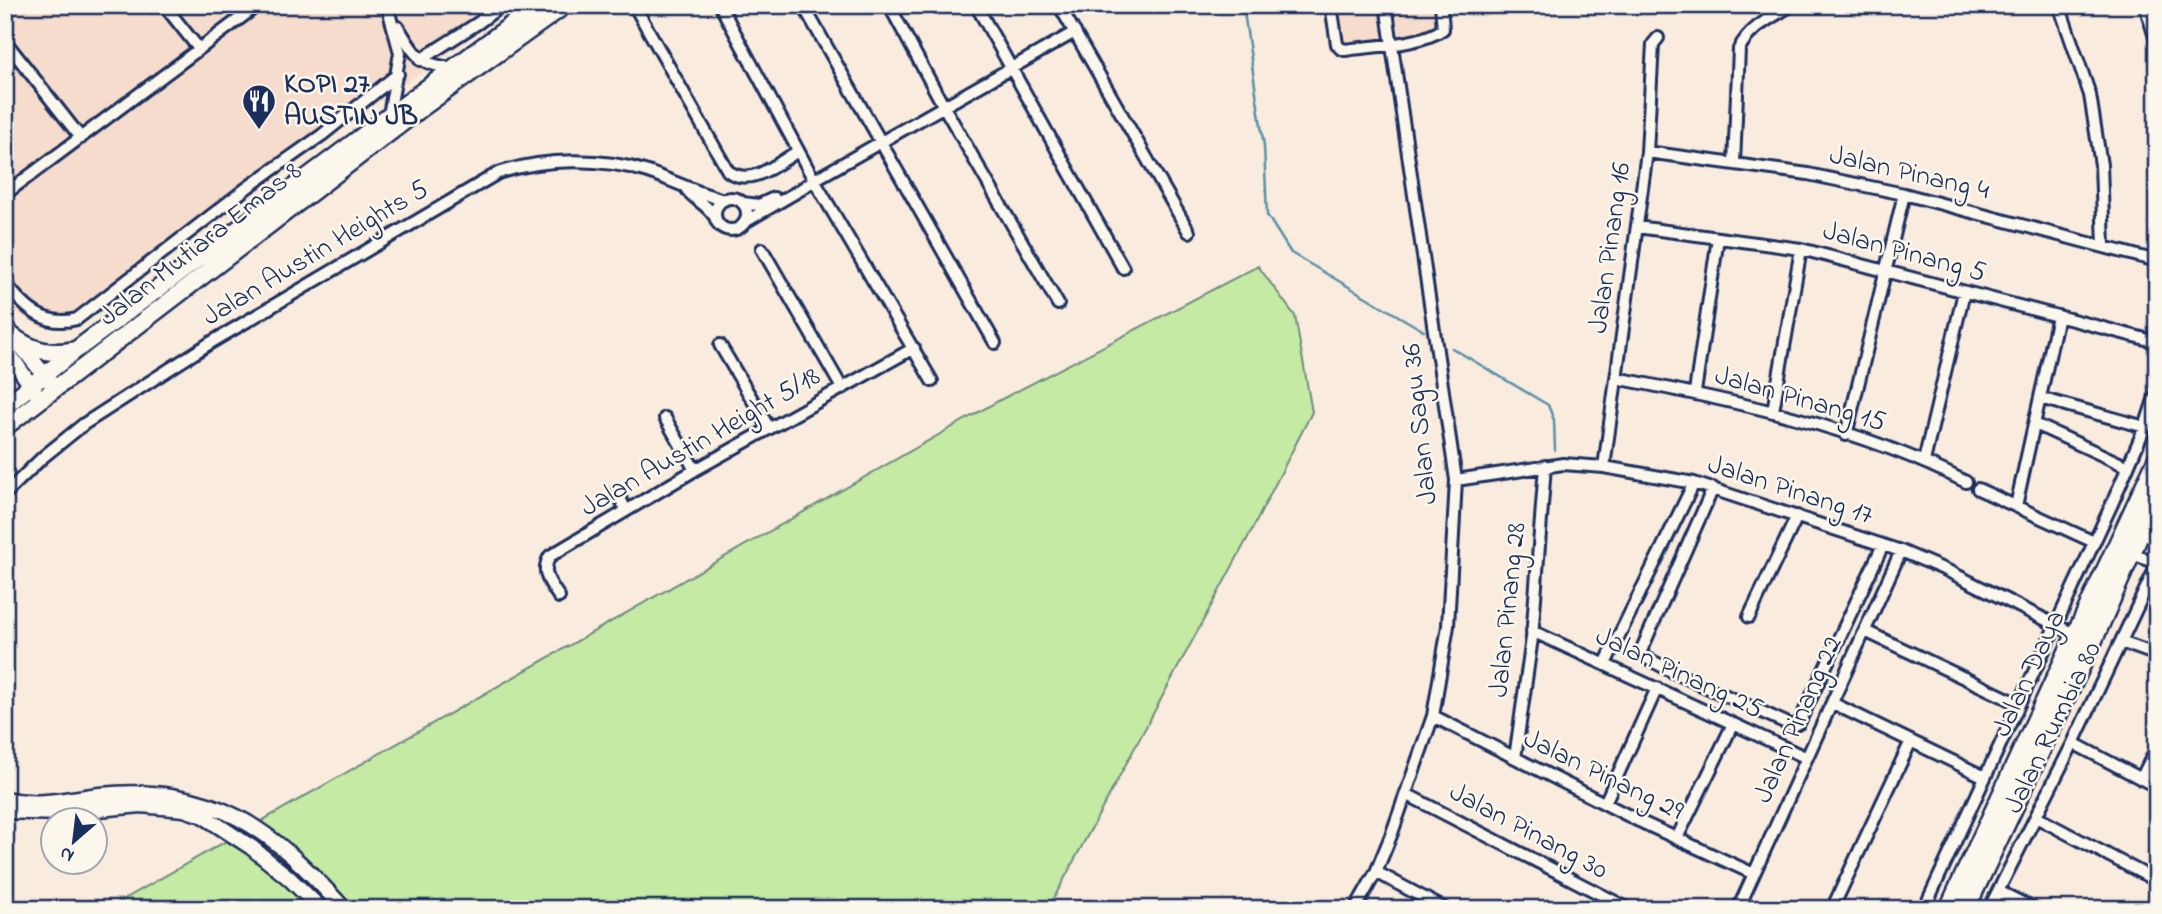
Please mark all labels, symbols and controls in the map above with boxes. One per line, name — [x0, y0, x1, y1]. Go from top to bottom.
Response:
place label: KOPI 27 AUSTIN JB — [284, 65, 418, 138]
restaurant icon: KOPI 27 AUSTIN JB — [240, 82, 278, 131]
street label: Jalan Pinang 4 — [1825, 136, 1993, 212]
street label: Jalan Mutiara Emas 8 — [91, 152, 311, 338]
street label: Jalan Pinang 16 — [1579, 160, 1643, 336]
street label: Jalan Austin Heights 5 — [195, 170, 437, 338]
street label: Jalan Pinang 5 — [1818, 212, 1990, 294]
street label: Jalan Sagu 36 — [1392, 341, 1450, 507]
street label: Jalan Pinang 15 — [1710, 356, 1890, 444]
street label: Jalan Austin Height 5/18 — [573, 357, 829, 529]
street label: Jalan Pinang 17 — [1702, 445, 1878, 537]
street label: Jalan Pinang 28 — [1479, 520, 1539, 700]
street label: Jalan Daya — [1983, 604, 2077, 744]
street label: Jalan Pinang 25 — [1588, 617, 1770, 731]
street label: Jalan Pinang 22 — [1744, 630, 1854, 810]
street label: Jalan Rumbia 80 — [1995, 635, 2113, 821]
street label: Jalan Pinang 29 — [1516, 720, 1691, 833]
street label: Jalan Pinang 30 — [1441, 773, 1615, 891]
north arrow — [38, 806, 108, 876]
text: N — [55, 839, 79, 869]

